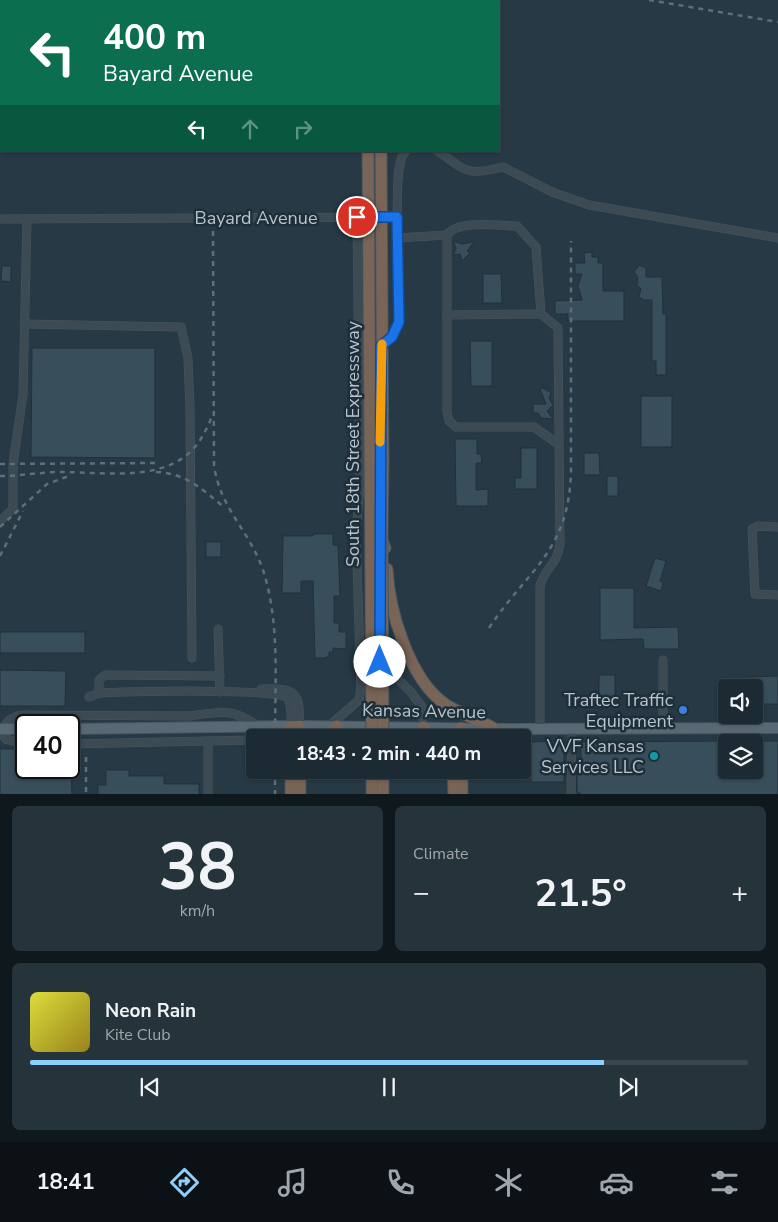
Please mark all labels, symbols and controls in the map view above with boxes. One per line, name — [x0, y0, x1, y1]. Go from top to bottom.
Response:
text: 400 m — [103, 14, 206, 61]
icon: left — [20, 20, 85, 85]
text: Bayard Avenue — [103, 59, 253, 89]
icon: left — [183, 115, 211, 143]
icon: ahead — [236, 115, 264, 143]
icon: right — [289, 115, 317, 143]
pin — [336, 196, 378, 238]
icon: arrive — [343, 203, 371, 231]
street label: Bayard Avenue — [195, 206, 317, 230]
street label: South 18th Street Expressway — [341, 320, 365, 567]
position arrow — [353, 635, 405, 687]
map controls — [718, 679, 763, 779]
button: sound — [718, 679, 763, 724]
place label: Traftec Traffic Equipment — [564, 688, 674, 733]
street label: Kansas Avenue — [362, 698, 486, 724]
marker: Traftec Traffic Equipment — [677, 704, 689, 716]
speed limit sign: 40 — [15, 714, 80, 779]
place label: VVF Kansas Services LLC — [541, 734, 644, 779]
button: layers — [718, 734, 763, 779]
text: 18:43 · 2 min · 440 m — [296, 741, 481, 767]
marker: VVF Kansas Services LLC — [648, 750, 660, 762]
text: 38 — [158, 823, 237, 912]
text: Climate — [413, 843, 468, 865]
text: 21.5° — [534, 868, 627, 919]
text: − — [413, 874, 430, 912]
text: + — [731, 874, 748, 912]
text: km/h — [180, 900, 215, 922]
text: Neon Rain — [105, 998, 196, 1024]
text: Kite Club — [105, 1024, 171, 1046]
icon: previous — [136, 1073, 164, 1101]
icon: pause — [375, 1073, 403, 1101]
icon: next — [614, 1073, 642, 1101]
icon: directions — [167, 1165, 202, 1200]
icon: music — [275, 1165, 310, 1200]
icon: phone — [383, 1165, 418, 1200]
icon: climate — [491, 1165, 526, 1200]
icon: car — [599, 1165, 634, 1200]
icon: filters — [707, 1165, 742, 1200]
text: 18:41 — [36, 1167, 95, 1197]

